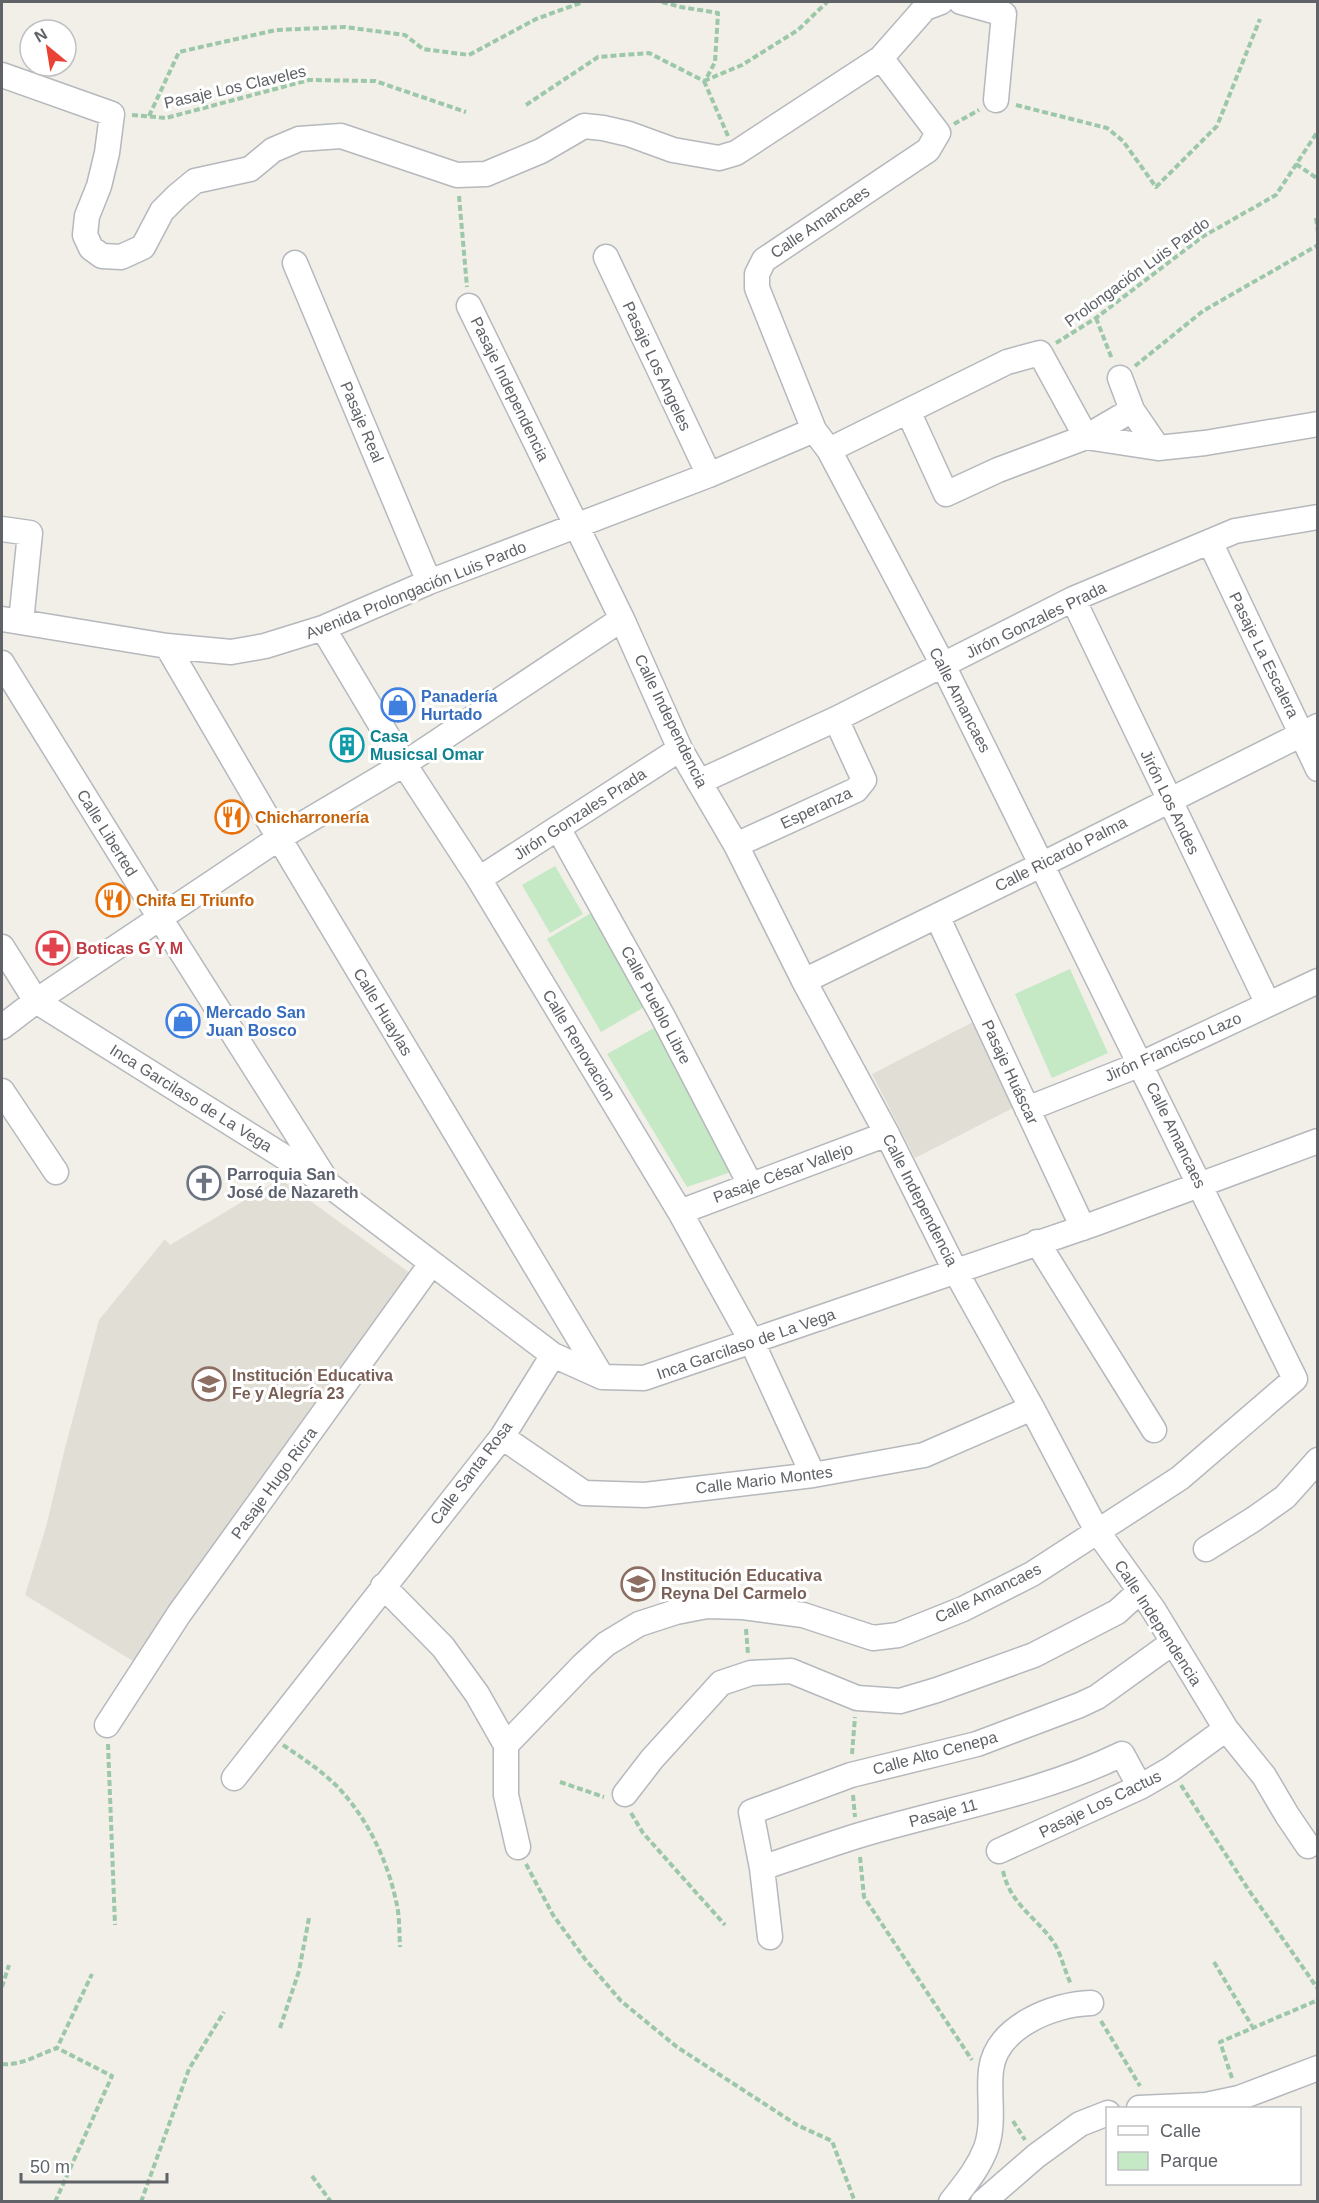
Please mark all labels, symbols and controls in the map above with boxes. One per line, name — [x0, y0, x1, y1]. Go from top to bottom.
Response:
north arrow — [18, 18, 78, 78]
text: N — [31, 25, 50, 46]
street label: Pasaje Los Claveles — [162, 62, 308, 112]
street label: Calle Amancaes — [767, 183, 873, 261]
street label: Prolongación Luis Pardo — [1061, 214, 1213, 330]
street label: Pasaje Los Angeles — [620, 299, 694, 433]
street label: Pasaje Independencia — [468, 314, 552, 464]
street label: Pasaje Real — [337, 379, 387, 465]
street label: Avenida Prolongación Luis Pardo — [303, 538, 529, 642]
street label: Jirón Gonzales Prada — [963, 579, 1109, 661]
street label: Pasaje La Escalera — [1226, 589, 1302, 721]
street label: Calle Amancaes — [926, 645, 994, 755]
street label: Calle Independencia — [631, 652, 711, 790]
shop icon: Panadería Hurtado — [380, 687, 416, 723]
place label: Panadería Hurtado — [421, 688, 498, 723]
building icon: Casa Musicsal Omar — [329, 727, 365, 763]
place label: Casa Musicsal Omar — [370, 728, 484, 763]
street label: Jirón Los Andes — [1137, 747, 1203, 857]
street label: Jirón Gonzales Prada — [511, 765, 649, 863]
street label: Esperanza — [778, 784, 854, 832]
street label: Calle Liberted — [74, 787, 140, 879]
restaurant icon: Chicharronería — [214, 799, 250, 835]
place label: Chicharronería — [255, 809, 369, 826]
street label: Calle Ricardo Palma — [992, 813, 1130, 895]
restaurant icon: Chifa El Triunfo — [95, 882, 131, 918]
place label: Chifa El Triunfo — [136, 892, 254, 909]
pharmacy icon: Boticas G Y M — [35, 930, 71, 966]
place label: Boticas G Y M — [76, 940, 183, 957]
street label: Calle Pueblo Libre — [618, 943, 694, 1067]
street label: Calle Huaylas — [350, 965, 416, 1059]
street label: Calle Renovacion — [539, 987, 619, 1103]
shop icon: Mercado San Juan Bosco — [165, 1003, 201, 1039]
place label: Mercado San Juan Bosco — [206, 1004, 306, 1039]
street label: Jirón Francisco Lazo — [1102, 1009, 1244, 1085]
street label: Pasaje Huáscar — [978, 1017, 1042, 1127]
street label: Inca Garcilaso de La Vega — [107, 1041, 275, 1155]
street label: Calle Amancaes — [1143, 1079, 1209, 1191]
street label: Calle Independencia — [879, 1131, 961, 1269]
street label: Pasaje César Vallejo — [711, 1140, 855, 1206]
church icon: Parroquia San José de Nazareth — [186, 1165, 222, 1201]
place label: Parroquia San José de Nazareth — [227, 1166, 359, 1201]
street label: Inca Garcilaso de La Vega — [655, 1305, 838, 1383]
school or university icon: Institución Educativa Fe y Alegría 23 — [191, 1366, 227, 1402]
place label: Institución Educativa Fe y Alegría 23 — [232, 1367, 393, 1402]
street label: Calle Santa Rosa — [427, 1418, 515, 1528]
street label: Pasaje Hugo Ricra — [228, 1424, 320, 1542]
street label: Calle Mario Montes — [695, 1463, 833, 1497]
street label: Calle Independencia — [1111, 1557, 1205, 1689]
street label: Calle Amancaes — [932, 1560, 1044, 1626]
school or university icon: Institución Educativa Reyna Del Carmelo — [620, 1566, 656, 1602]
place label: Institución Educativa Reyna Del Carmelo — [661, 1567, 822, 1602]
street label: Calle Alto Cenepa — [871, 1728, 999, 1778]
street label: Pasaje Los Cactus — [1036, 1767, 1164, 1841]
street label: Pasaje 11 — [907, 1796, 979, 1830]
legend — [1106, 2107, 1301, 2185]
text: Calle — [1160, 2121, 1201, 2141]
scale bar — [21, 2146, 166, 2184]
text: Parque — [1160, 2151, 1218, 2171]
text: 50 m — [30, 2157, 70, 2177]

